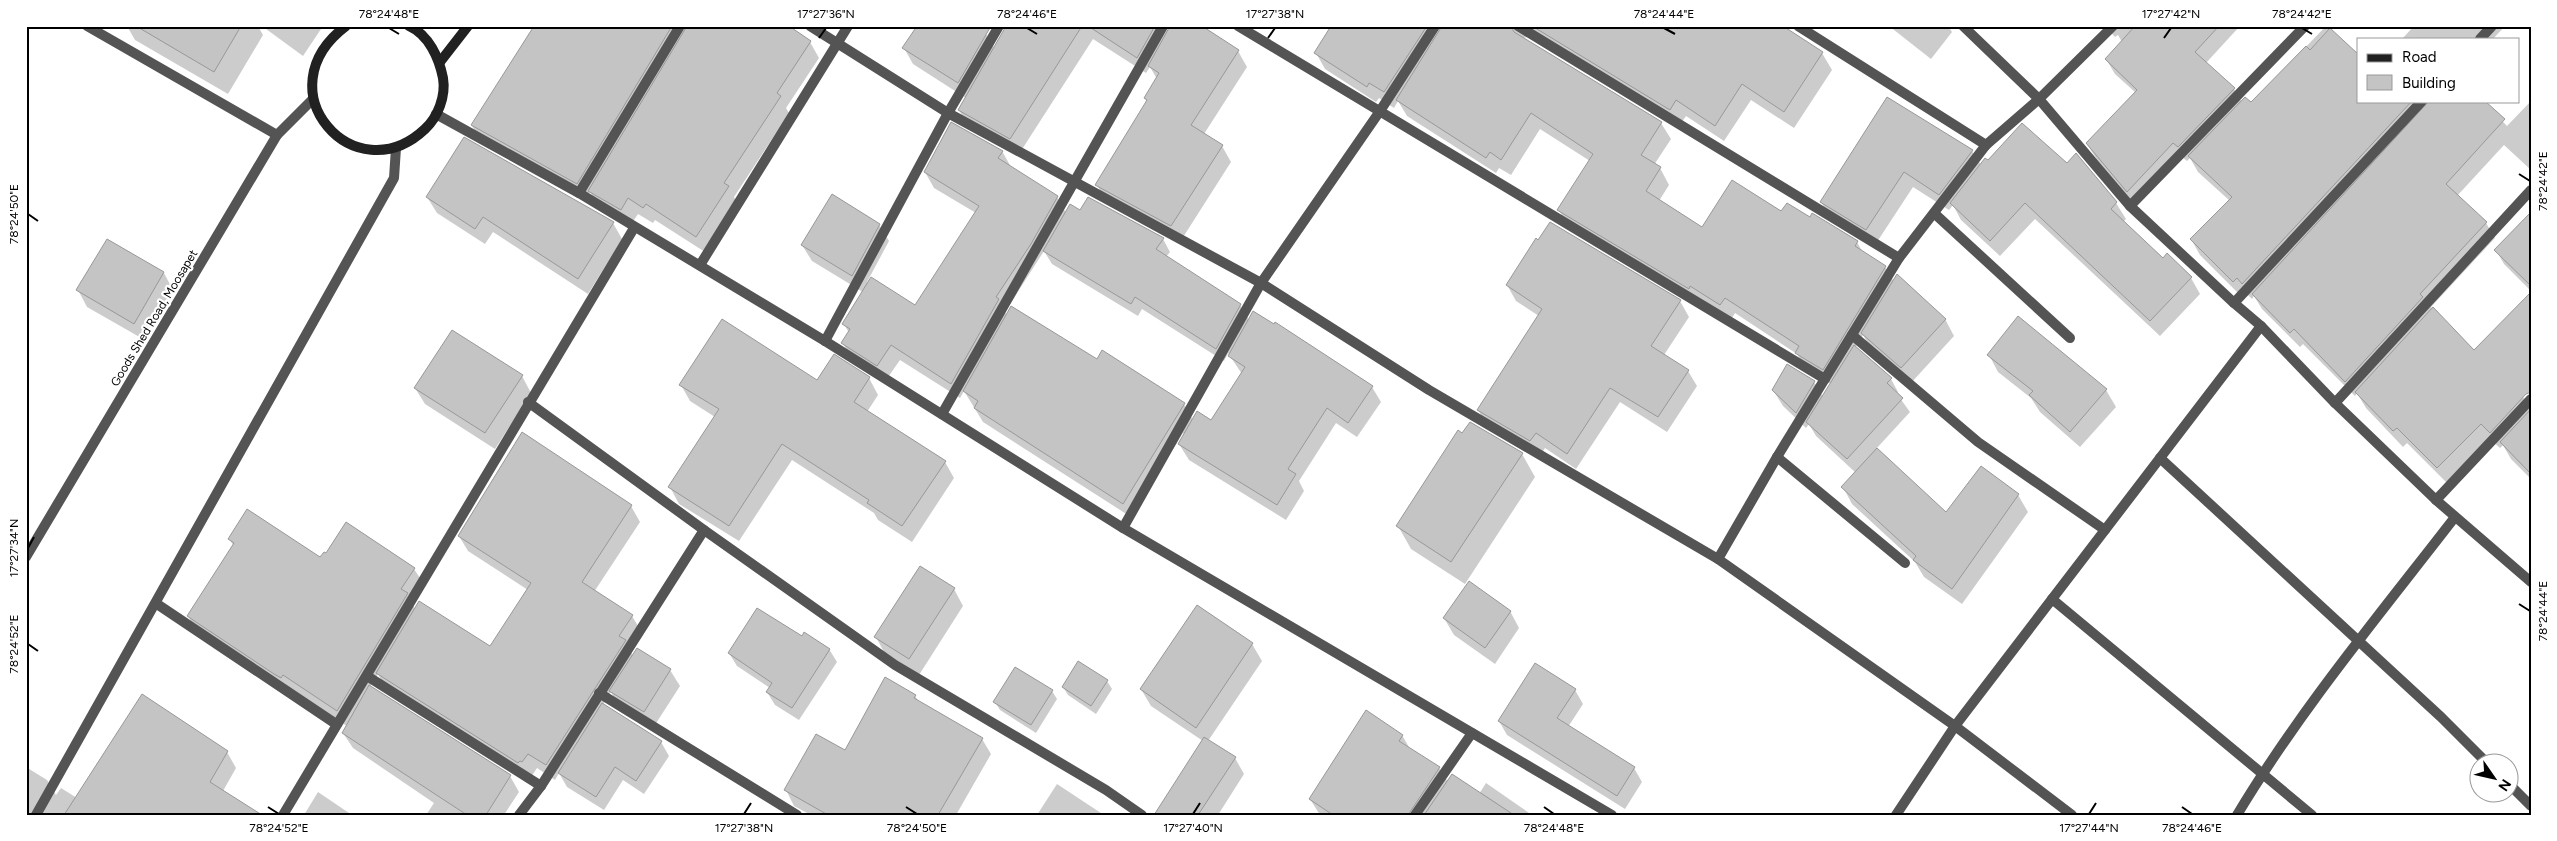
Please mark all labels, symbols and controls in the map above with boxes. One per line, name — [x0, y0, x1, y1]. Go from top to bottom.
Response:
text: 78°24'48"E — [359, 7, 419, 21]
text: 17°27'36"N — [797, 7, 855, 21]
text: 78°24'46"E — [997, 7, 1057, 21]
text: 17°27'38"N — [1246, 7, 1304, 21]
text: 78°24'44"E — [1634, 7, 1694, 21]
text: 17°27'42"N — [2142, 7, 2200, 21]
text: 78°24'42"E — [2272, 7, 2332, 21]
legend — [2357, 38, 2520, 102]
text: Road — [2402, 48, 2437, 66]
text: Building — [2402, 74, 2456, 92]
text: 78°24'42"E — [2536, 151, 2550, 211]
text: 78°24'50"E — [7, 184, 21, 244]
street label: Goods Shed Road, Moosapet — [108, 247, 201, 389]
text: 17°27'34"N — [7, 519, 21, 577]
text: 78°24'44"E — [2536, 581, 2550, 641]
text: 78°24'52"E — [7, 614, 21, 674]
north arrow — [2470, 754, 2520, 804]
text: N — [2494, 776, 2514, 794]
text: 78°24'52"E — [249, 821, 309, 835]
text: 17°27'38"N — [715, 821, 773, 835]
text: 78°24'50"E — [887, 821, 947, 835]
text: 17°27'40"N — [1163, 821, 1223, 835]
text: 78°24'48"E — [1524, 821, 1584, 835]
text: 17°27'44"N — [2059, 821, 2119, 835]
text: 78°24'46"E — [2162, 821, 2222, 835]

